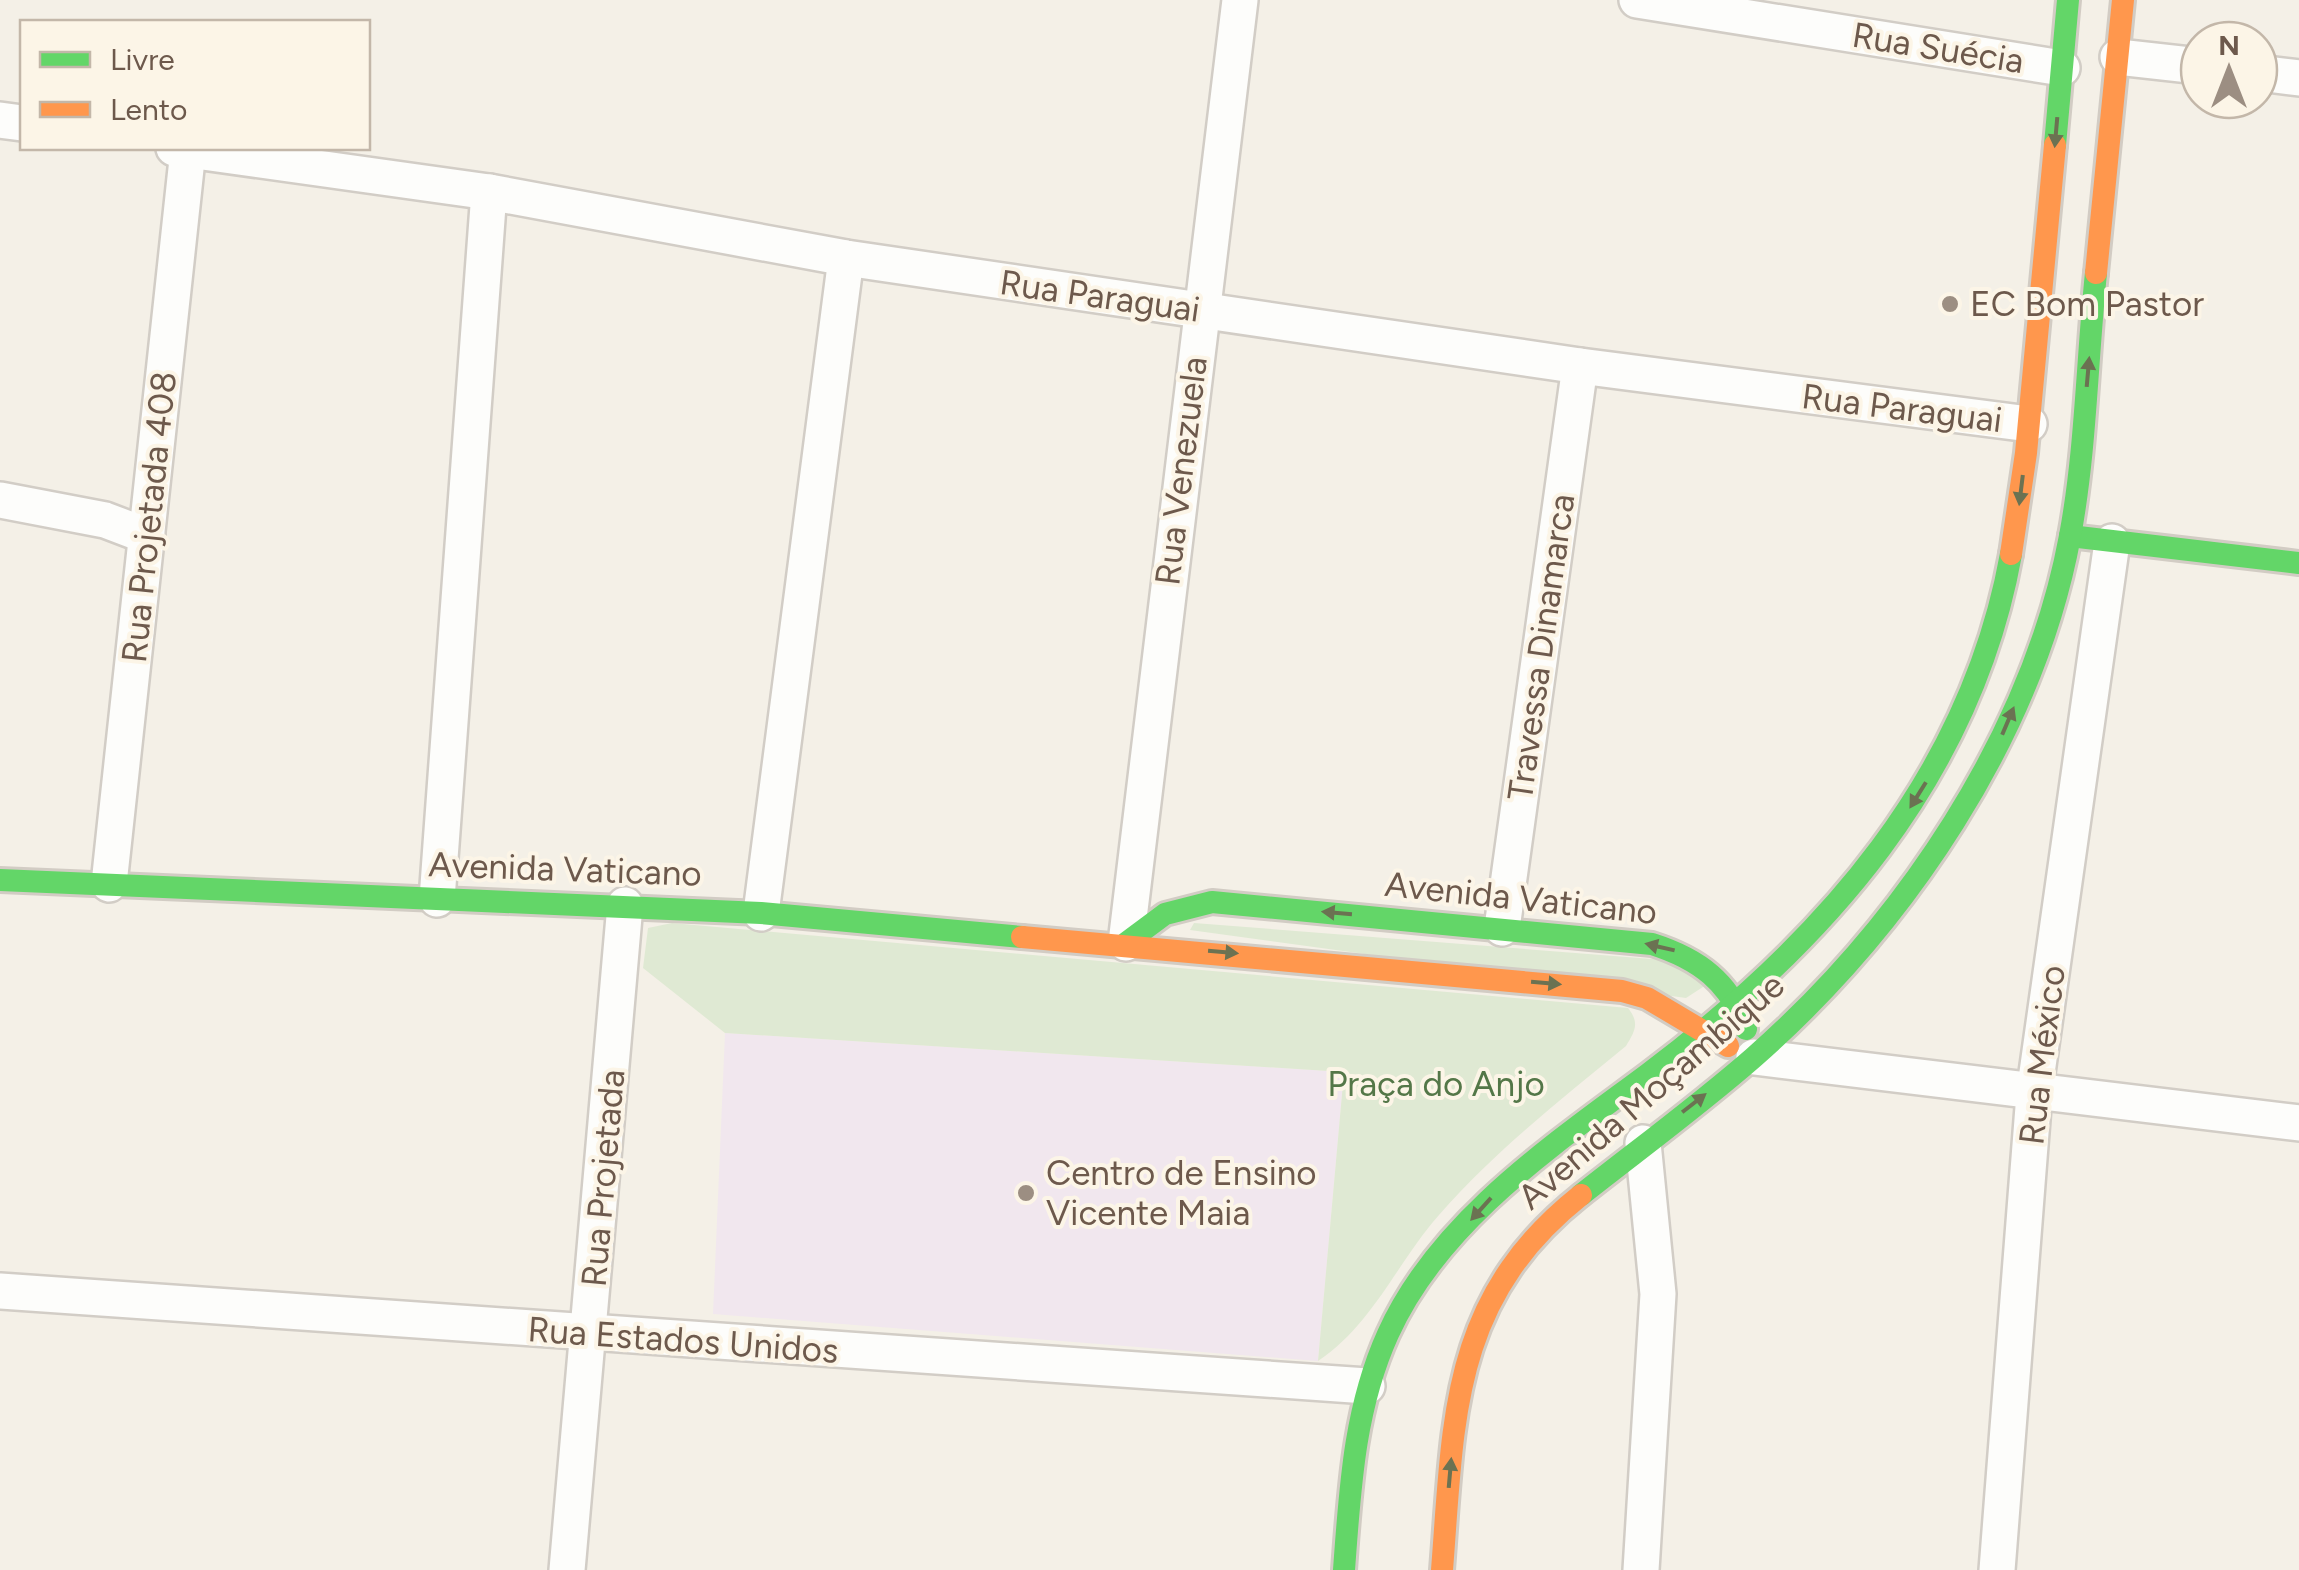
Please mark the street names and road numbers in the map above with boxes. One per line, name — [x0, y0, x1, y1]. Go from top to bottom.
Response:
street label: Rua Suécia — [1849, 14, 2027, 82]
street label: Rua Paraguai — [997, 261, 1203, 331]
street label: Rua Venezuela — [1146, 354, 1216, 588]
street label: Rua Projetada 408 — [113, 369, 185, 665]
street label: Rua Paraguai — [1799, 375, 2005, 441]
street label: Travessa Dinamarca — [1499, 491, 1583, 803]
street label: Avenida Vaticano — [428, 843, 702, 895]
street label: Avenida Vaticano — [1383, 863, 1659, 933]
street label: Rua México — [2010, 963, 2074, 1147]
street label: Avenida Moçambique — [1509, 964, 1793, 1218]
street label: Rua Projetada — [573, 1068, 633, 1288]
street label: Rua Estados Unidos — [526, 1308, 840, 1372]

